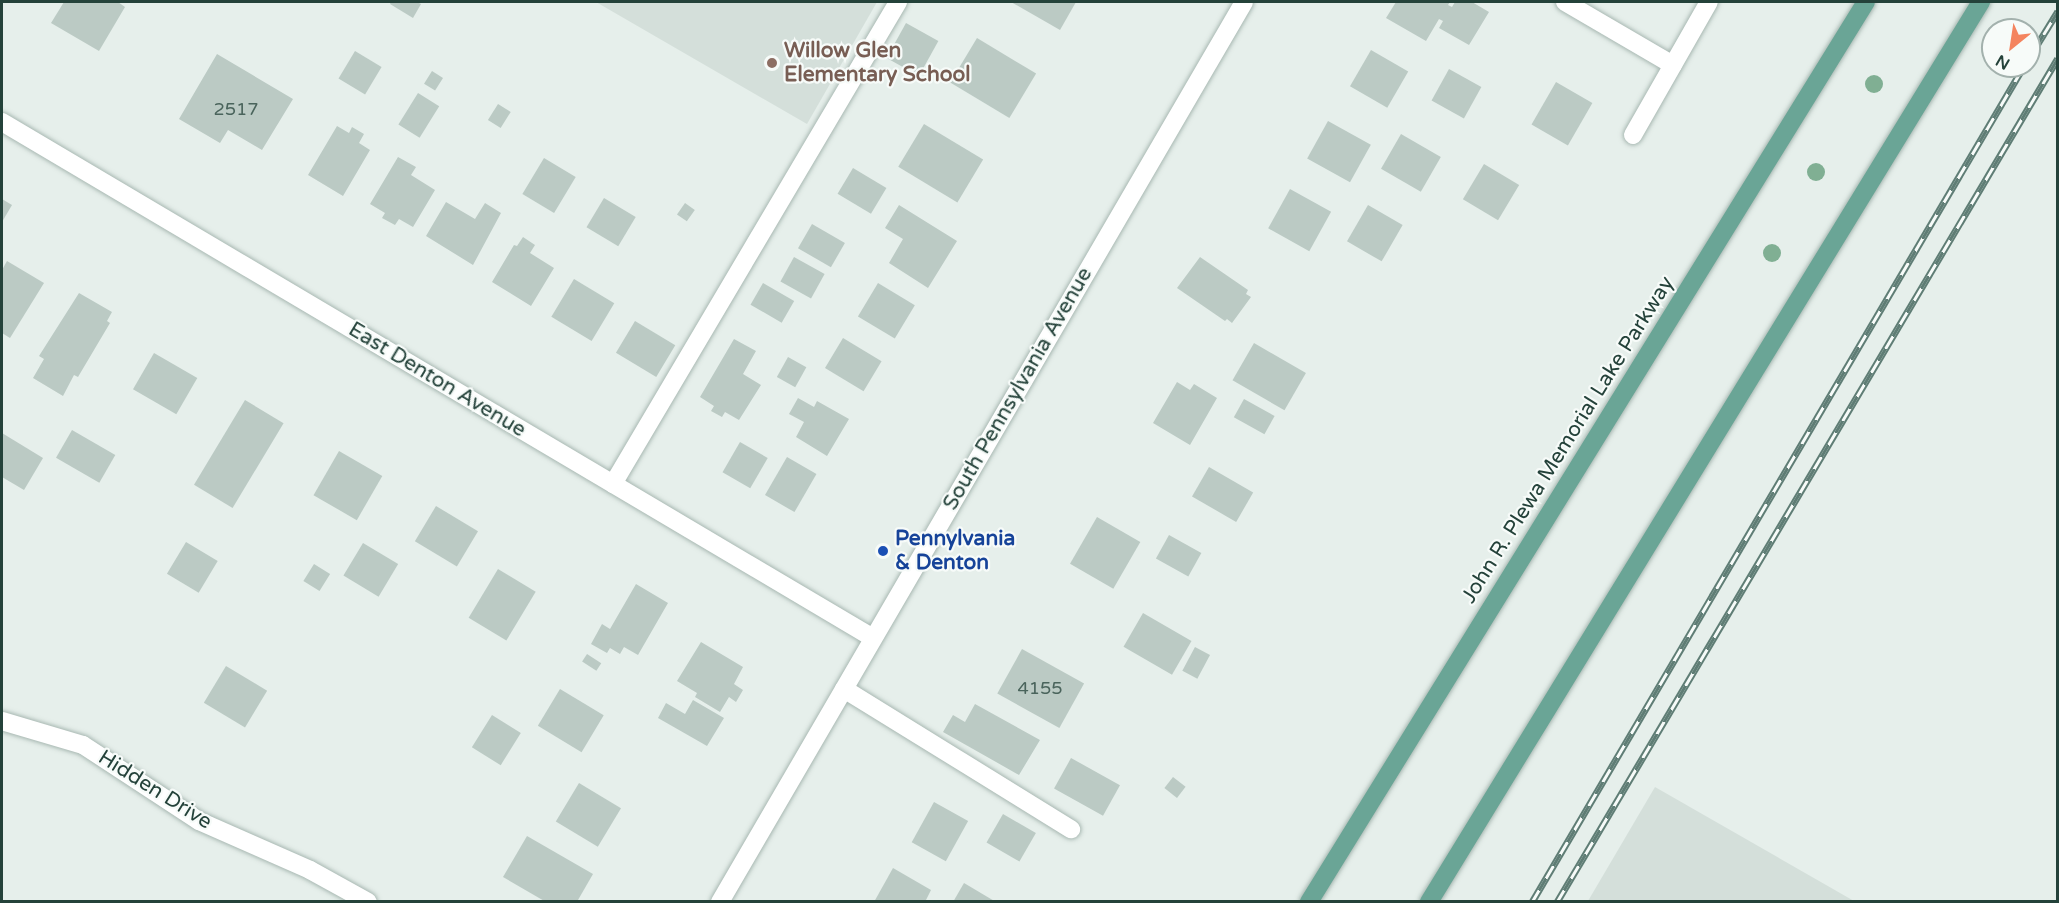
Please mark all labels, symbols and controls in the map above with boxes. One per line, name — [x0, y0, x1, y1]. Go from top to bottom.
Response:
north arrow — [1981, 18, 2041, 78]
place label: Willow Glen Elementary School — [784, 38, 971, 88]
text: N — [1992, 50, 2014, 74]
marker: Willow Glen Elementary School — [765, 56, 779, 70]
house number: 2517 — [213, 98, 259, 120]
street label: South Pennsylvania Avenue — [938, 263, 1098, 515]
street label: John R. Plewa Memorial Lake Parkway — [1456, 272, 1680, 608]
street label: East Denton Avenue — [344, 317, 530, 443]
place label: Pennylvania & Denton — [895, 526, 1015, 576]
marker: Pennylvania & Denton — [876, 544, 890, 558]
house number: 4155 — [1017, 677, 1063, 699]
street label: Hidden Drive — [94, 745, 216, 835]

